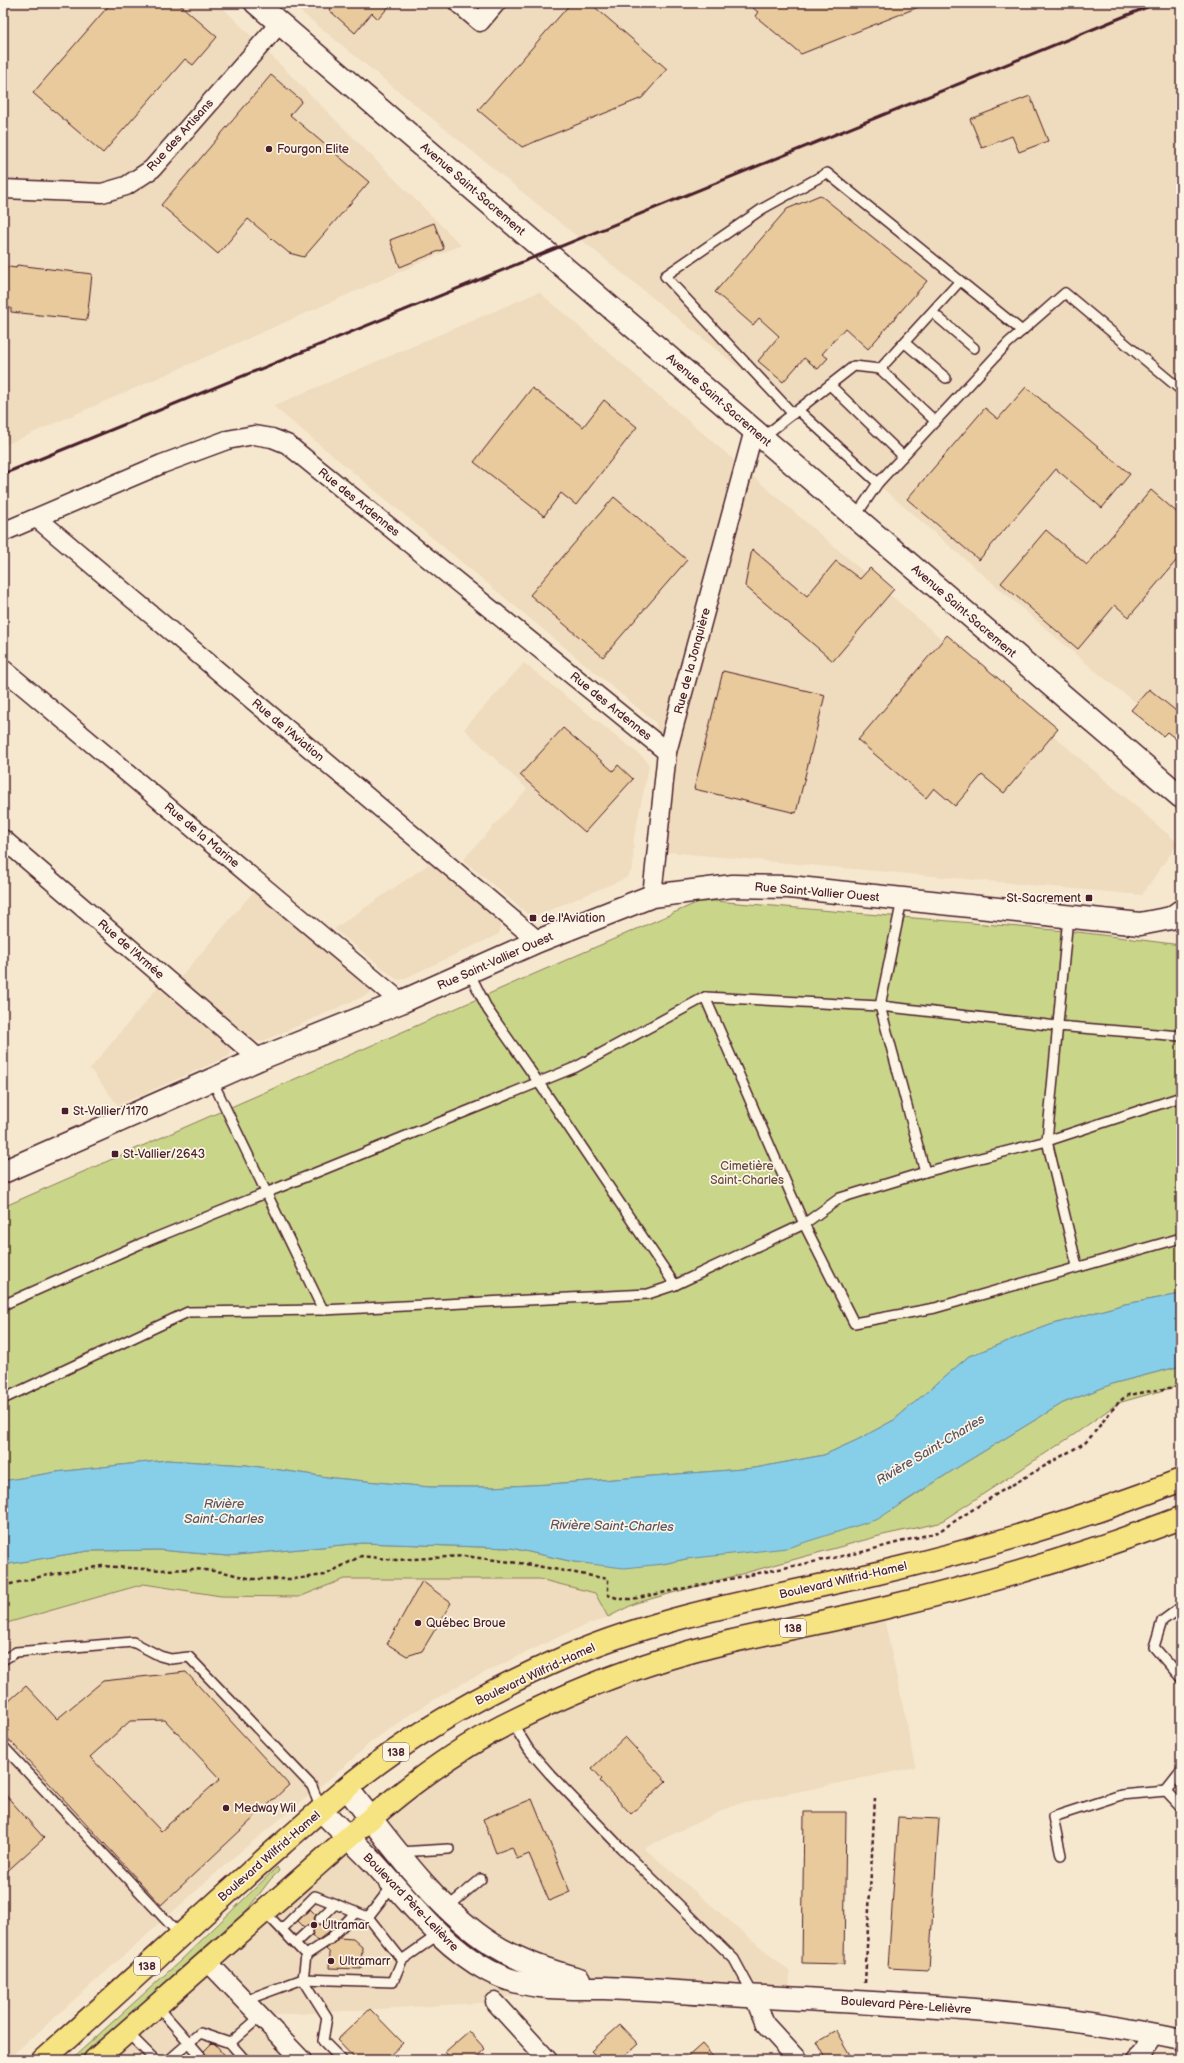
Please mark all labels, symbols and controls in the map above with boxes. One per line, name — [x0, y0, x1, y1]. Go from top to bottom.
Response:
street label: Rue des Artisans — [144, 96, 217, 175]
street label: Avenue Saint-Sacrement — [417, 140, 528, 239]
place label: Fourgon Elite — [277, 142, 349, 157]
marker: Fourgon Elite — [264, 144, 274, 154]
street label: Avenue Saint-Sacrement — [663, 351, 774, 450]
street label: Rue des Ardennes — [315, 465, 403, 540]
street label: Avenue Saint-Sacrement — [908, 562, 1019, 661]
street label: Rue de la Jonquière — [671, 606, 714, 716]
street label: Rue des Ardennes — [567, 669, 655, 744]
street label: Rue de l'Aviation — [248, 696, 327, 765]
street label: Rue de la Marine — [161, 800, 242, 871]
street label: Rue Saint-Vallier Ouest — [754, 880, 880, 905]
place label: St-Sacrement — [1007, 891, 1081, 906]
marker: St-Sacrement — [1084, 893, 1094, 903]
place label: de l'Aviation — [541, 911, 606, 926]
marker: de l'Aviation — [528, 913, 538, 923]
street label: Rue de l'Armée — [94, 916, 167, 982]
street label: Rue Saint-Vallier Ouest — [435, 929, 556, 994]
place label: St-Vallier/1170 — [73, 1104, 148, 1119]
marker: St-Vallier/1170 — [60, 1106, 70, 1116]
place label: St-Vallier/2643 — [123, 1147, 205, 1162]
marker: St-Vallier/2643 — [110, 1149, 120, 1159]
park label: Cimetière Saint-Charles — [710, 1159, 784, 1188]
water label: Rivière Saint-Charles — [873, 1411, 988, 1489]
water label: Rivière Saint-Charles — [184, 1496, 265, 1527]
water label: Rivière Saint-Charles — [550, 1517, 675, 1535]
street label: Boulevard Wilfrid-Hamel — [778, 1558, 908, 1602]
place label: Québec Broue — [426, 1616, 506, 1631]
marker: Québec Broue — [413, 1618, 423, 1628]
road number: 138 — [780, 1619, 806, 1637]
street label: Boulevard Wilfrid-Hamel — [473, 1640, 598, 1709]
road number: 138 — [383, 1743, 409, 1761]
place label: Medway Wil — [234, 1801, 296, 1816]
marker: Medway Wil — [221, 1803, 231, 1813]
street label: Boulevard Wilfrid-Hamel — [215, 1808, 324, 1905]
street label: Boulevard Père-Lelièvre — [360, 1850, 462, 1955]
place label: Ultramar — [322, 1918, 370, 1933]
marker: Ultramar — [309, 1920, 319, 1930]
place label: Ultramarr — [339, 1954, 391, 1969]
marker: Ultramarr — [326, 1956, 336, 1966]
road number: 138 — [134, 1957, 160, 1975]
street label: Boulevard Père-Lelièvre — [840, 1993, 972, 2018]

